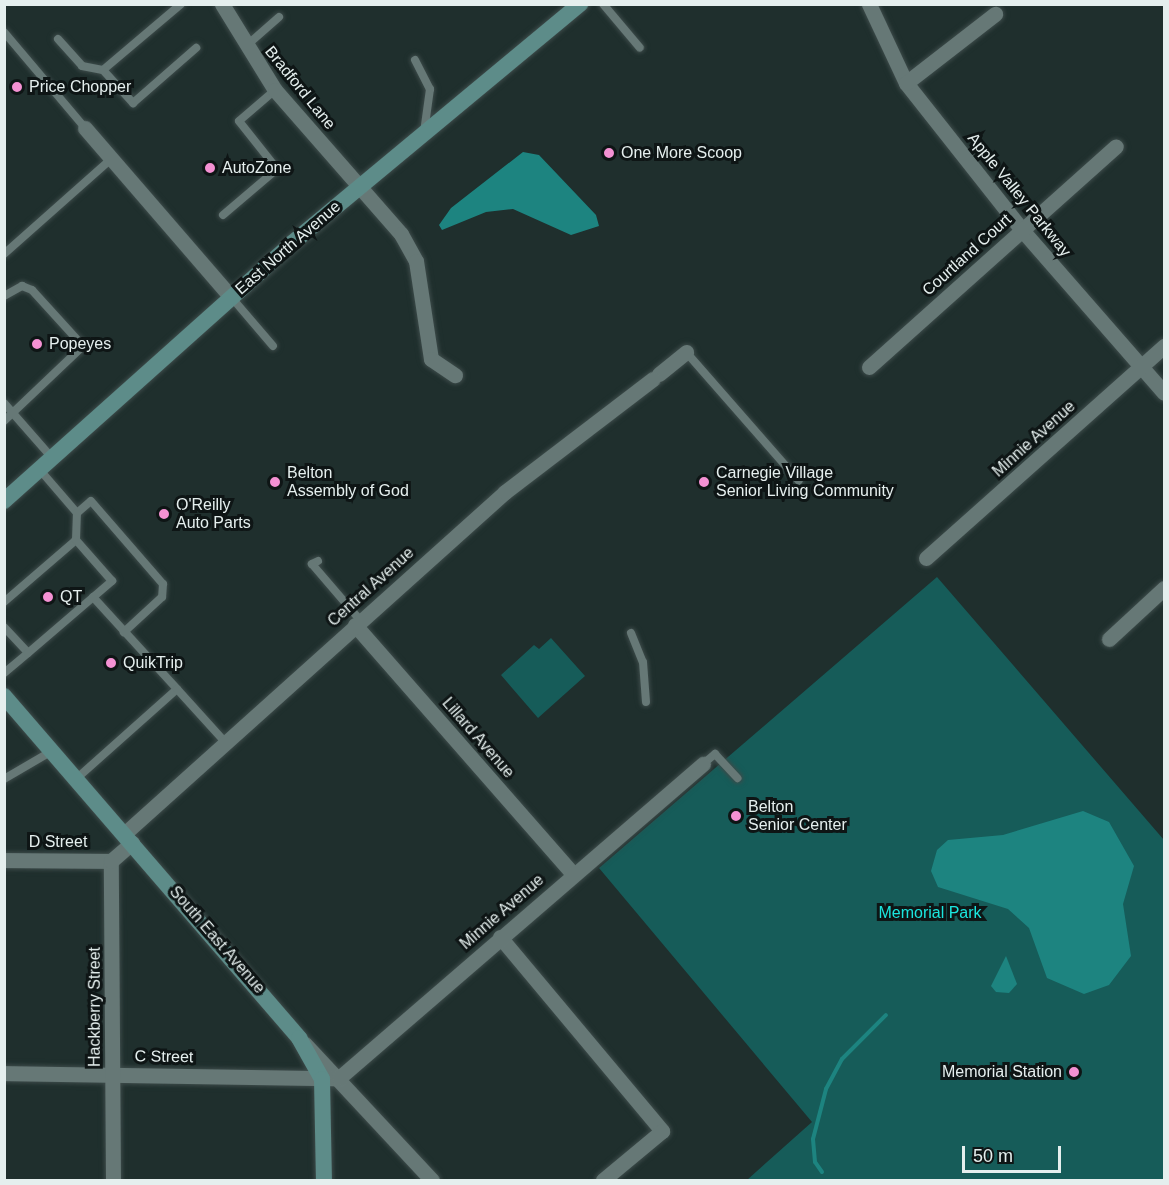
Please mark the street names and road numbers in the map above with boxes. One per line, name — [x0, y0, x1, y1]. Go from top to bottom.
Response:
street label: Bradford Lane — [261, 43, 339, 133]
street label: Apple Valley Parkway — [963, 129, 1075, 261]
street label: East North Avenue — [231, 197, 345, 299]
street label: Courtland Court — [919, 210, 1015, 300]
street label: Minnie Avenue — [988, 397, 1080, 481]
street label: Central Avenue — [324, 543, 418, 631]
street label: Lillard Avenue — [438, 694, 518, 782]
street label: D Street — [29, 832, 87, 852]
street label: Minnie Avenue — [456, 870, 548, 954]
street label: South East Avenue — [165, 882, 269, 998]
street label: Hackberry Street — [85, 947, 105, 1067]
street label: C Street — [134, 1047, 194, 1067]

